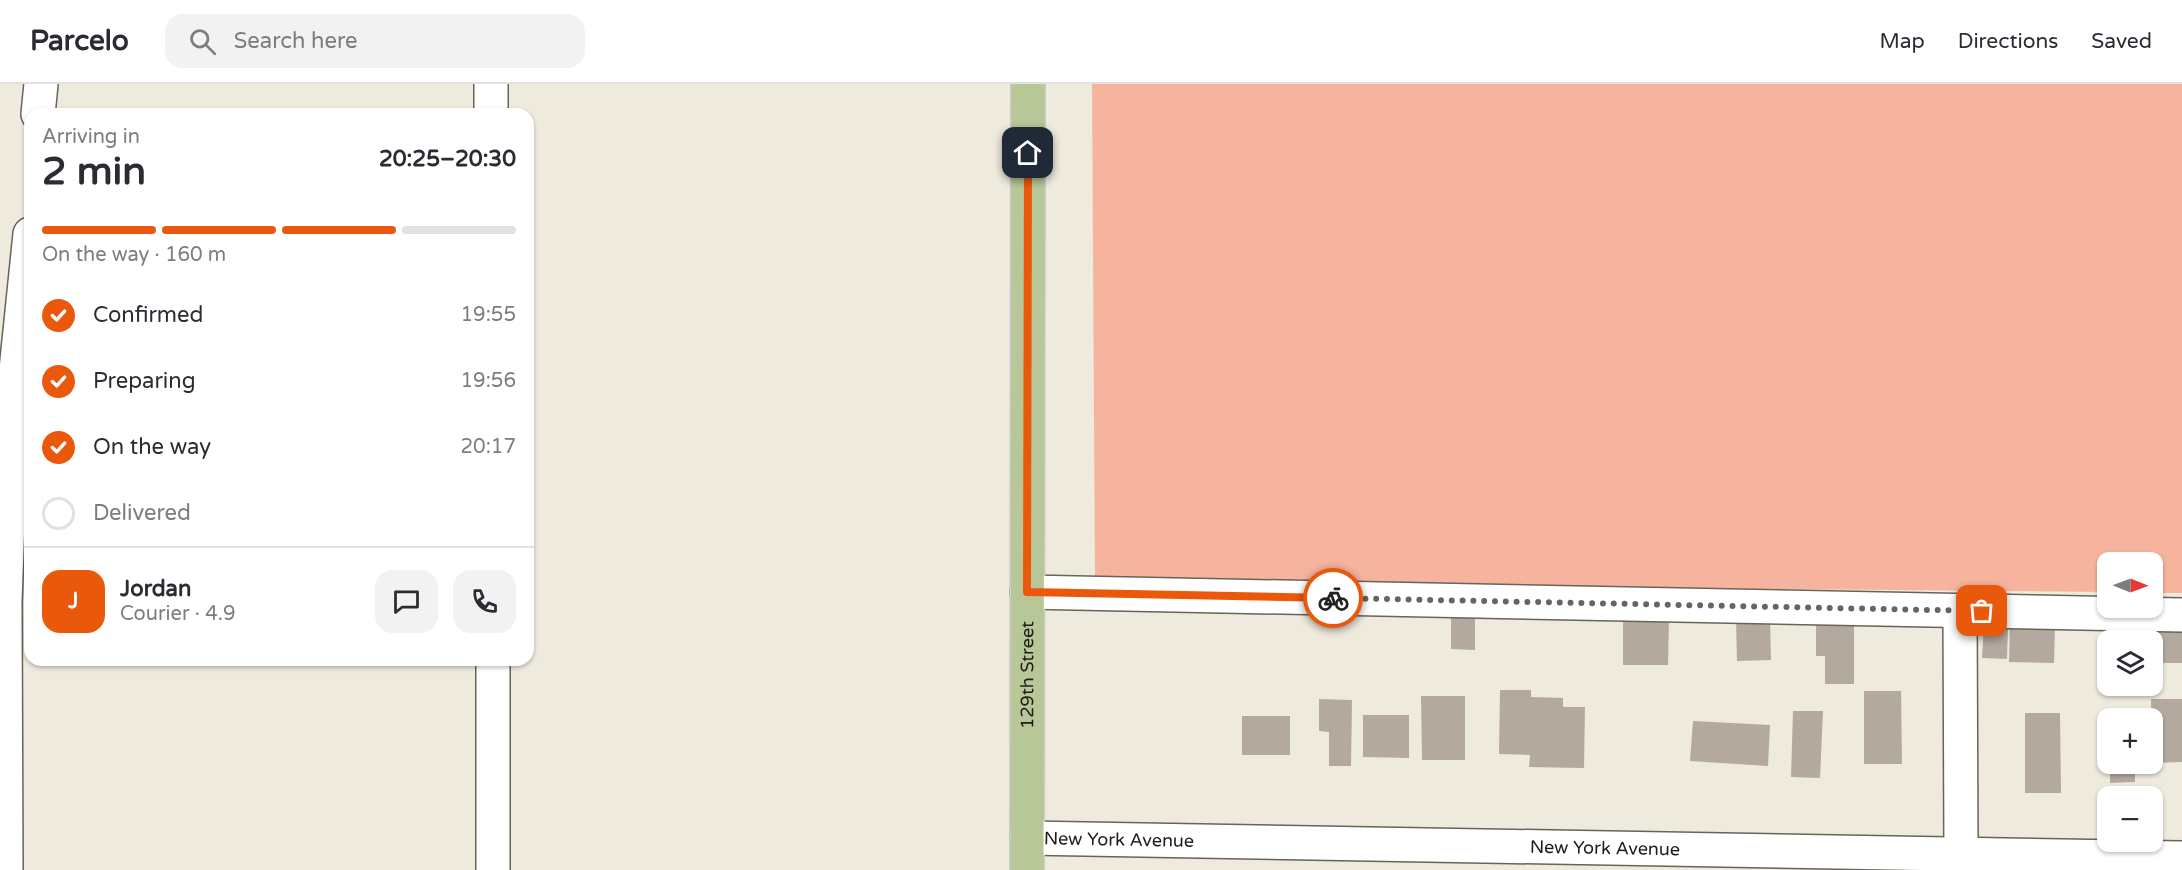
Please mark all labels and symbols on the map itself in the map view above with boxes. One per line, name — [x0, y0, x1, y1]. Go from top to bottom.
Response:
pin — [1002, 127, 1053, 178]
north arrow — [2097, 552, 2163, 618]
courier — [1303, 568, 1363, 628]
pin — [1956, 585, 2007, 636]
street label: 129th Street — [1016, 621, 1038, 729]
street label: New York Avenue — [1044, 827, 1194, 852]
street label: New York Avenue — [1530, 836, 1680, 860]

